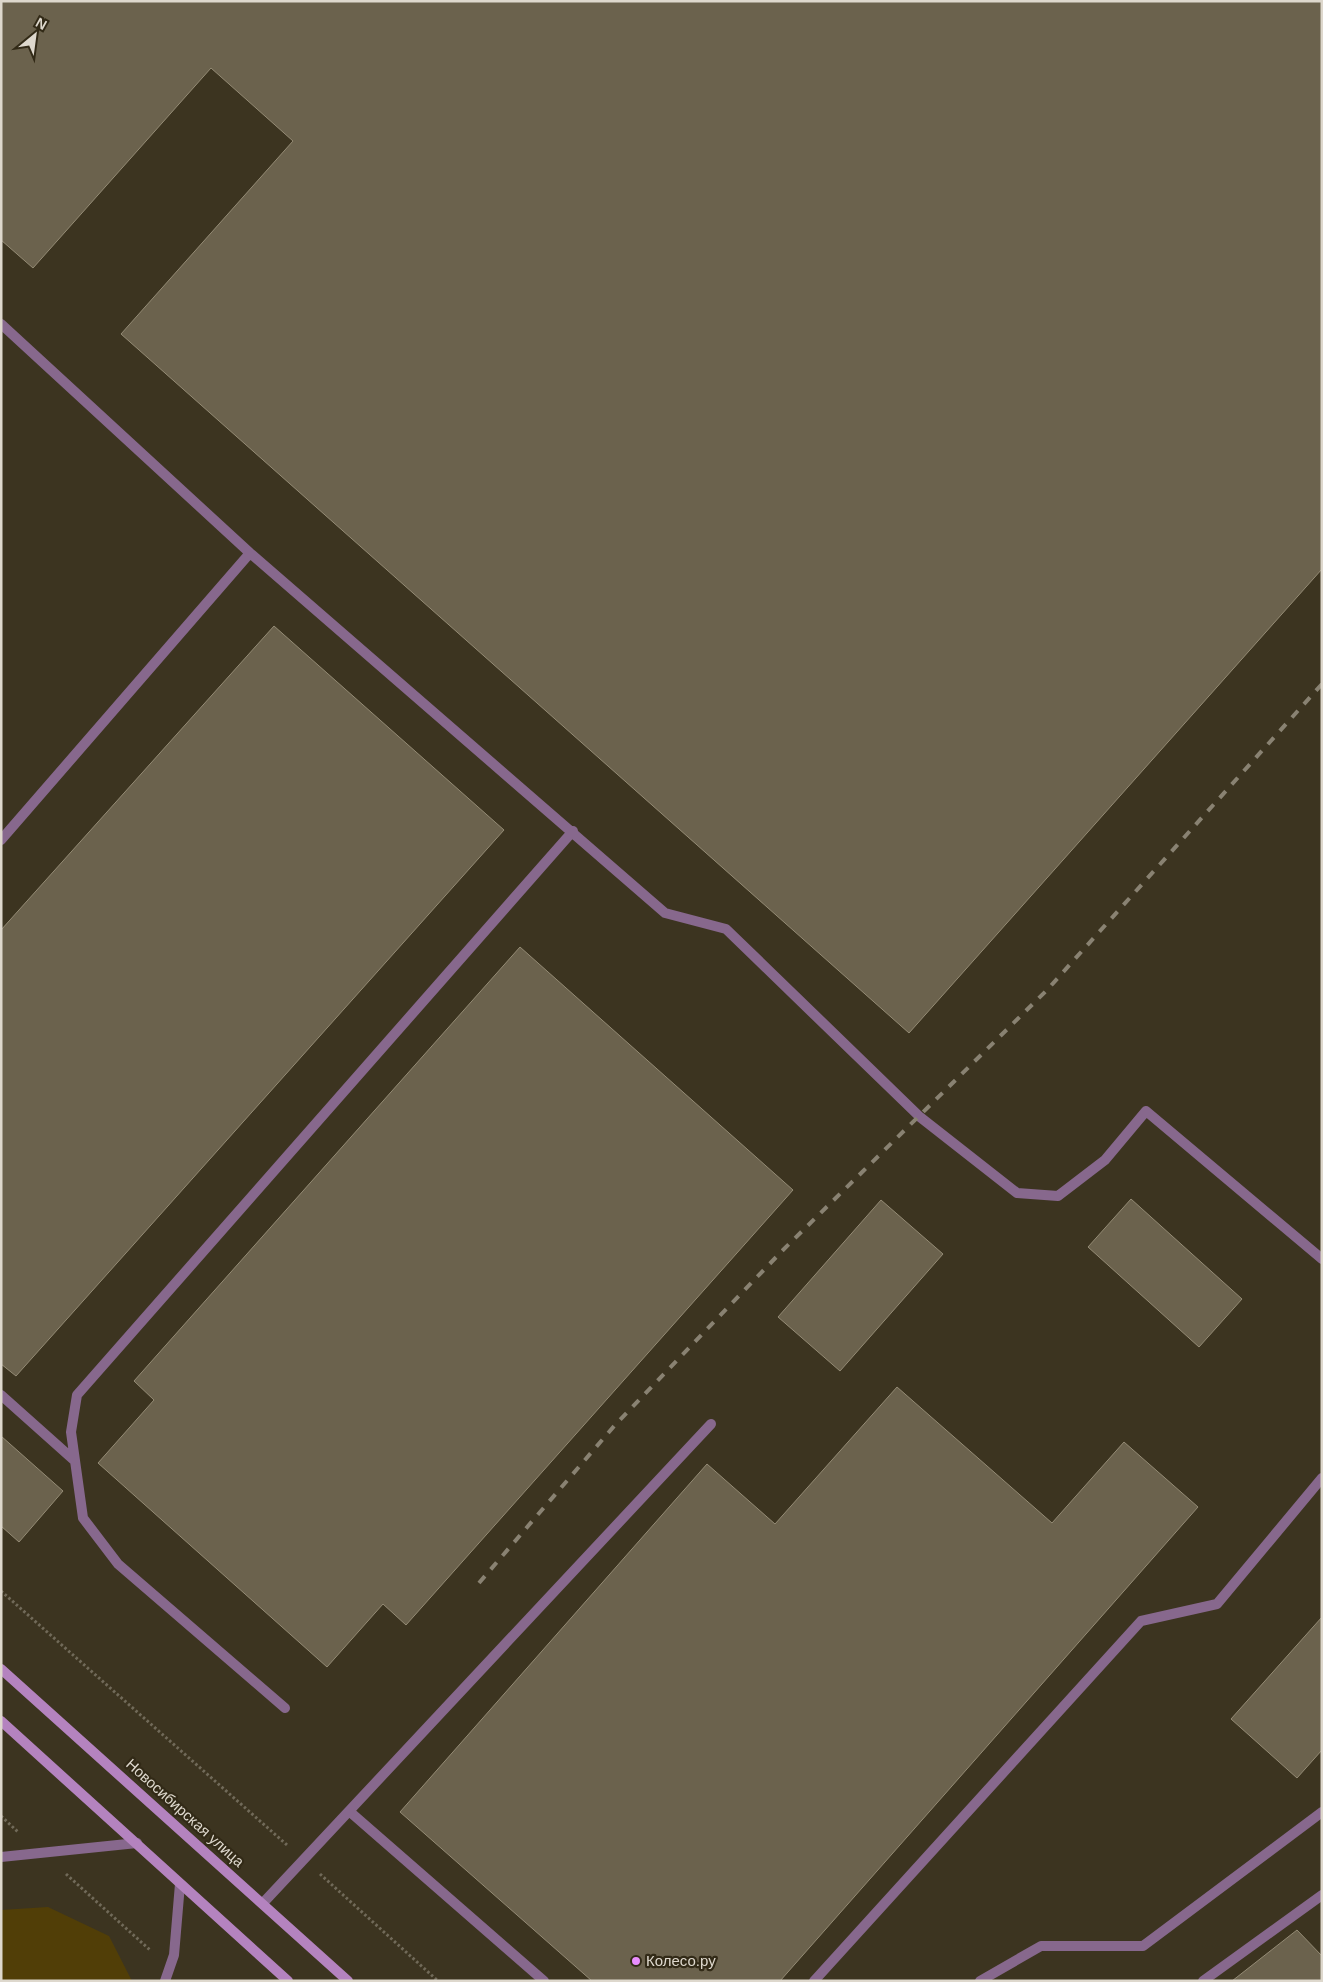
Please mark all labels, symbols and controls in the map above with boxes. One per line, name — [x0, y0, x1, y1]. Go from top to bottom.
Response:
north arrow — [10, 10, 60, 60]
text: N — [33, 14, 50, 33]
street label: Новосибирская улица — [123, 1755, 248, 1870]
place label: Колесо.ру — [646, 1952, 716, 1969]
marker: Колесо.ру — [630, 1955, 642, 1967]

